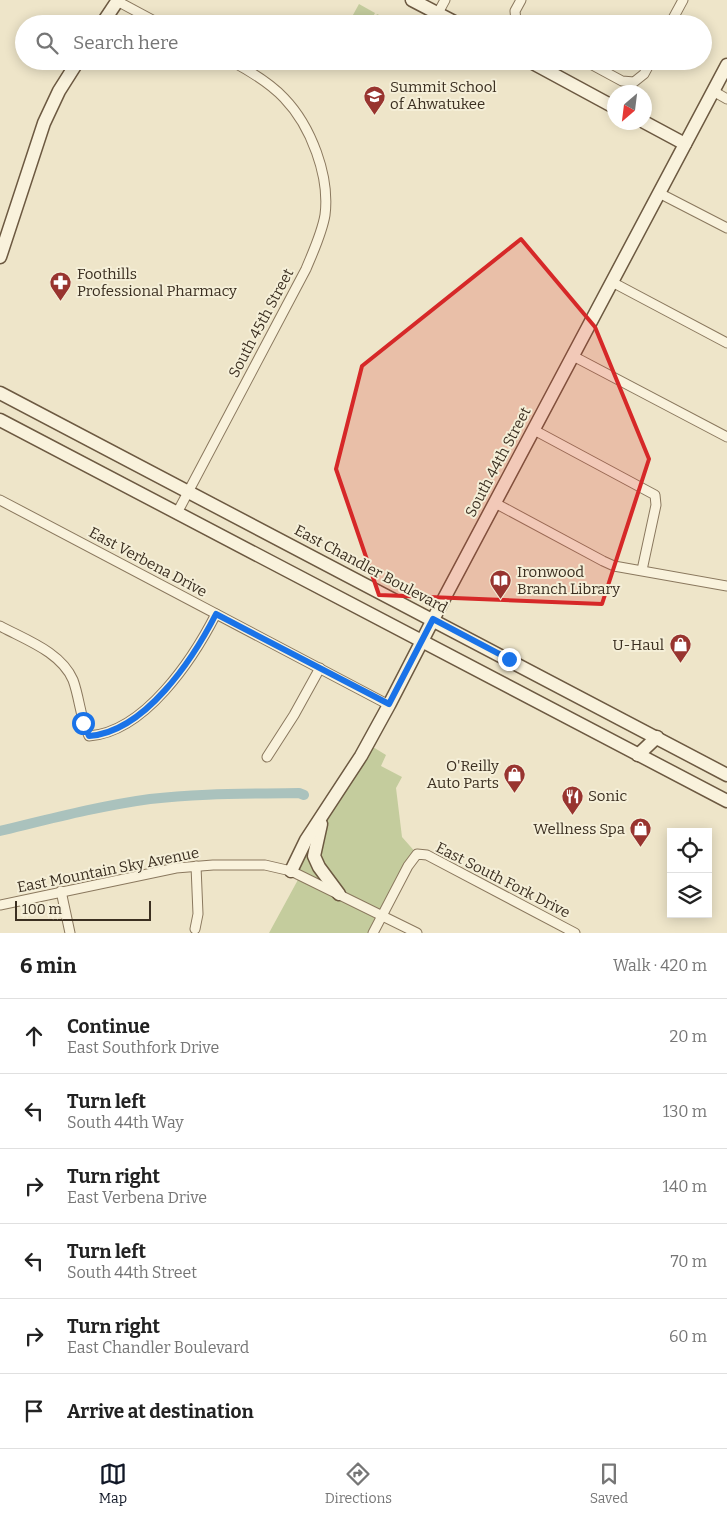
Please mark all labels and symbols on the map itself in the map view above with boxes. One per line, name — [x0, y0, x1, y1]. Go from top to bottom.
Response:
place label: Summit School of Ahwatukee — [390, 78, 497, 113]
school or university icon: Summit School of Ahwatukee — [362, 84, 386, 115]
north arrow — [607, 85, 652, 130]
place label: Foothills Professional Pharmacy — [77, 265, 237, 300]
street label: South 45th Street — [225, 265, 298, 381]
pharmacy icon: Foothills Professional Pharmacy — [49, 271, 73, 302]
street label: South 44th Street — [461, 403, 535, 520]
street label: East Chandler Boulevard — [291, 521, 451, 617]
street label: East Verbena Drive — [86, 523, 210, 601]
place label: Ironwood Branch Library — [517, 563, 620, 598]
library icon: Ironwood Branch Library — [489, 569, 513, 600]
shop icon: U-Haul — [668, 633, 692, 664]
place label: U-Haul — [612, 636, 664, 654]
route end — [498, 648, 521, 671]
route start — [72, 712, 95, 735]
place label: O'Reilly Auto Parts — [427, 757, 499, 792]
shop icon: O'Reilly Auto Parts — [503, 763, 527, 794]
restaurant icon: Sonic — [560, 784, 584, 815]
place label: Sonic — [588, 787, 627, 805]
shop icon: Wellness Spa — [629, 817, 653, 848]
place label: Wellness Spa — [533, 820, 625, 838]
street label: East South Fork Drive — [433, 838, 573, 922]
street label: East Mountain Sky Avenue — [16, 844, 200, 896]
scale bar — [15, 898, 151, 921]

